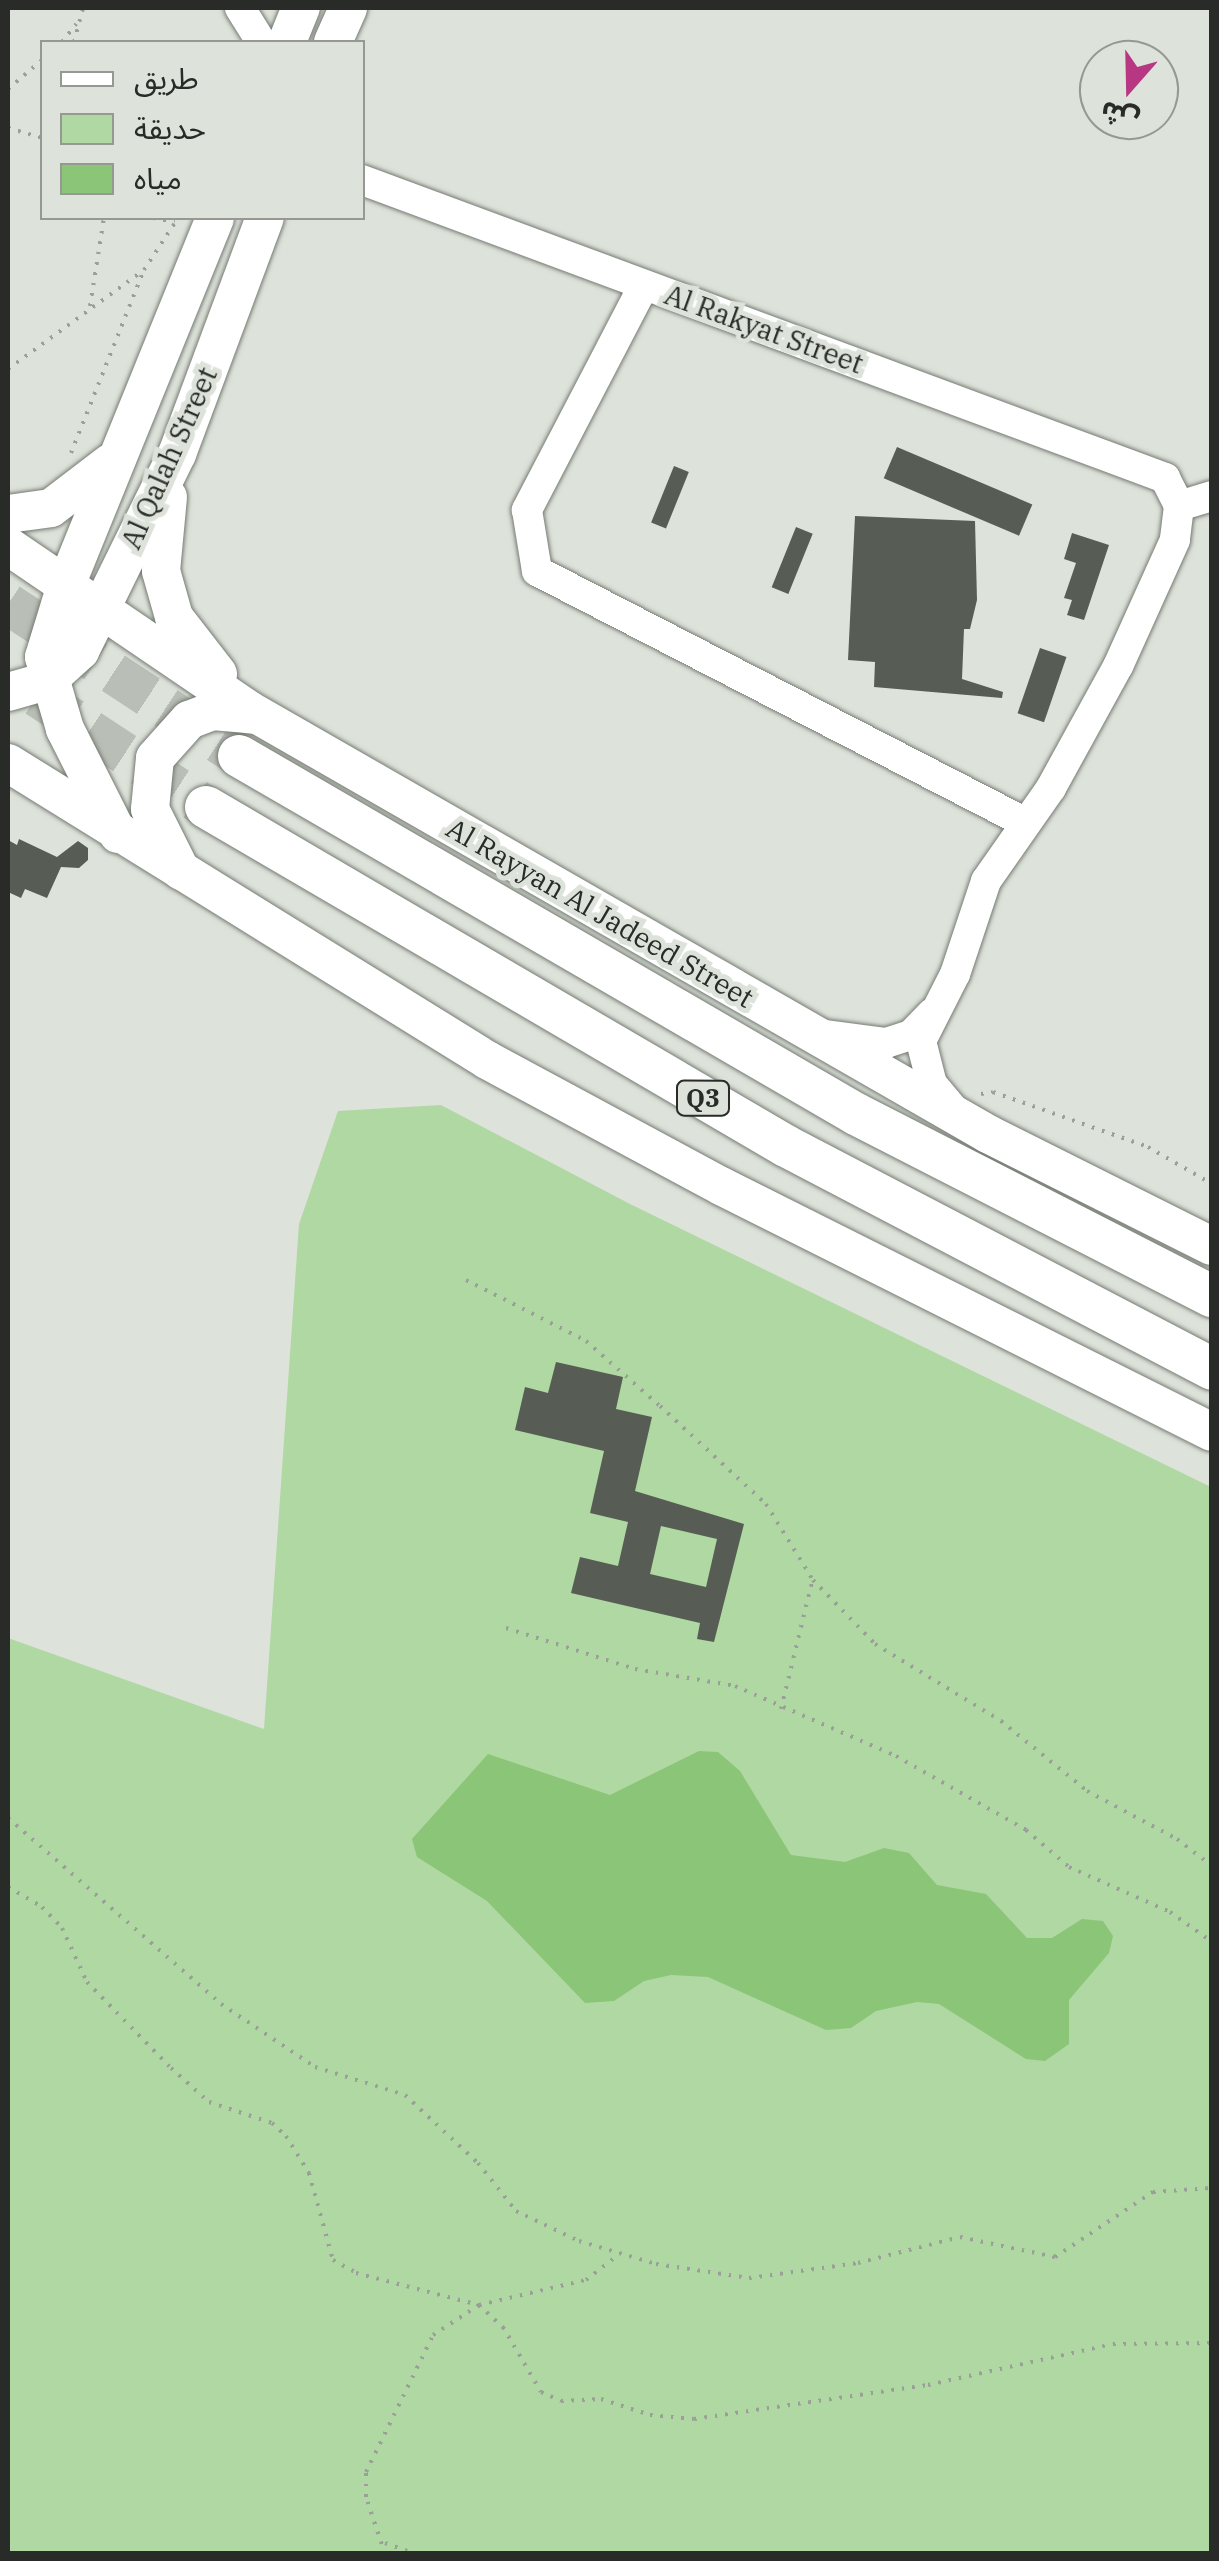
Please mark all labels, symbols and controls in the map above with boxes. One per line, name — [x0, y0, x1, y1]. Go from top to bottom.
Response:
legend — [40, 40, 365, 220]
north arrow — [1079, 40, 1179, 140]
text: طريق — [134, 58, 199, 97]
text: ش — [1095, 93, 1144, 141]
text: حديقة — [134, 108, 206, 147]
text: مياه — [134, 158, 182, 197]
street label: Al Rakyat Street — [660, 277, 868, 381]
street label: Al Qalah Street — [114, 362, 224, 554]
street label: Al Rayyan Al Jadeed Street — [441, 811, 759, 1015]
road number: Q3 — [676, 1078, 730, 1118]

